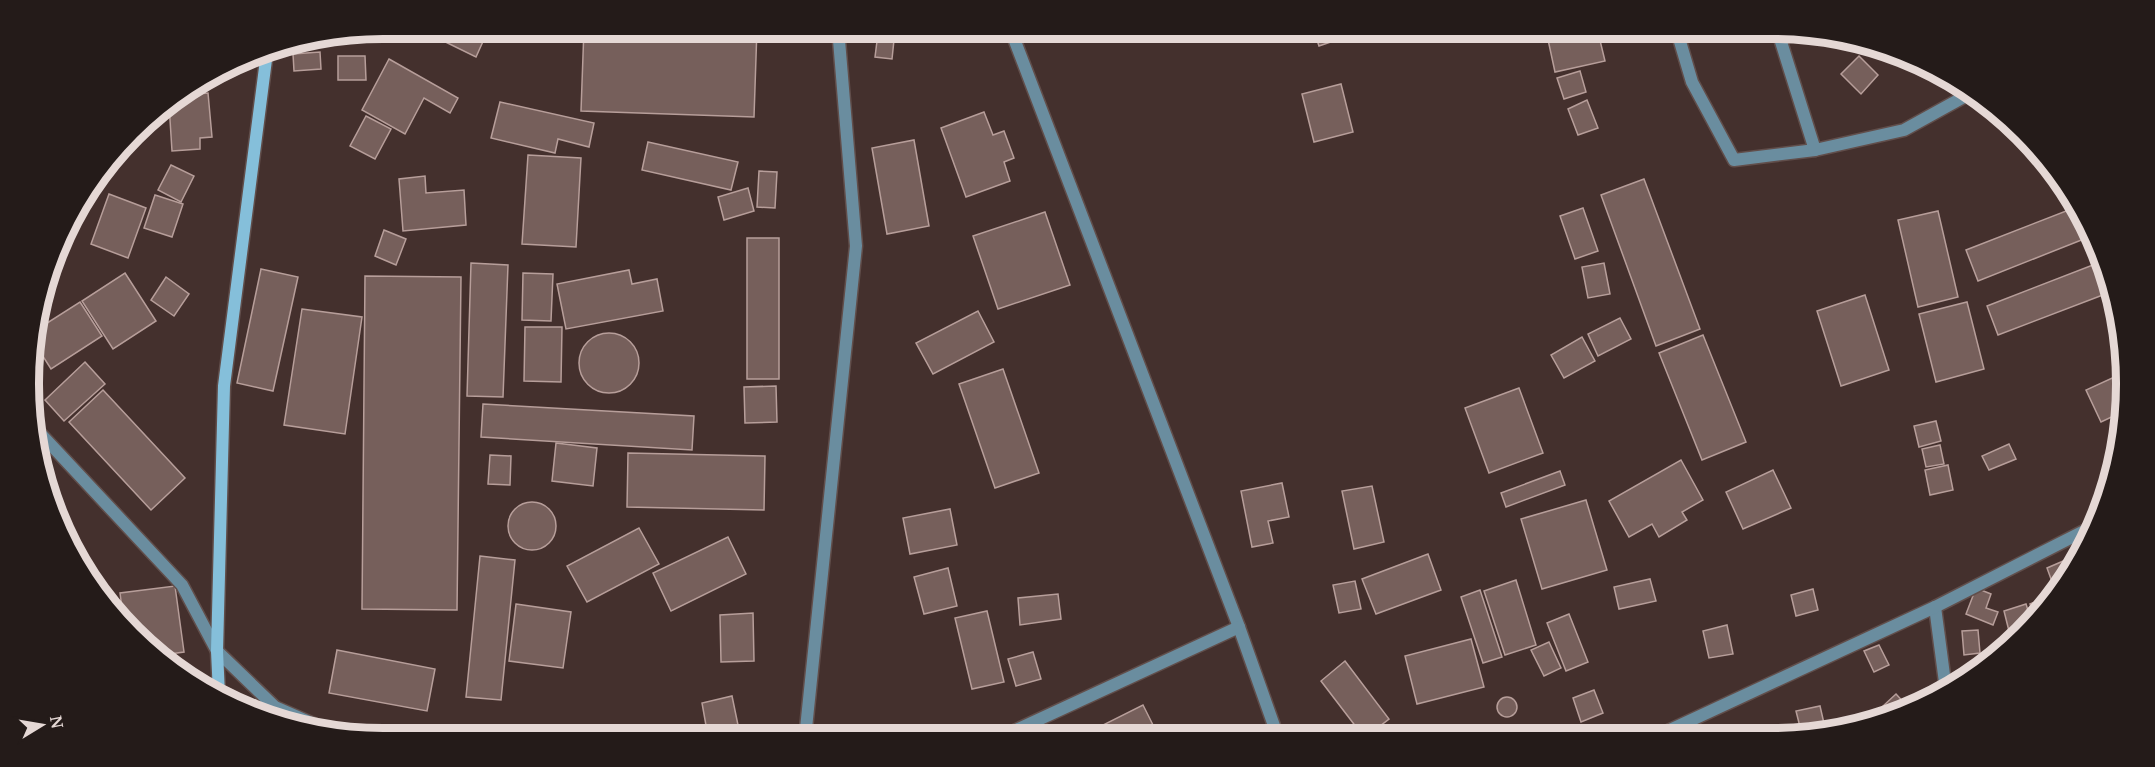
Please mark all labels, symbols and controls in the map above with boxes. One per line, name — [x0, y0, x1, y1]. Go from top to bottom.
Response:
north arrow — [12, 695, 72, 755]
text: N — [45, 714, 69, 731]

